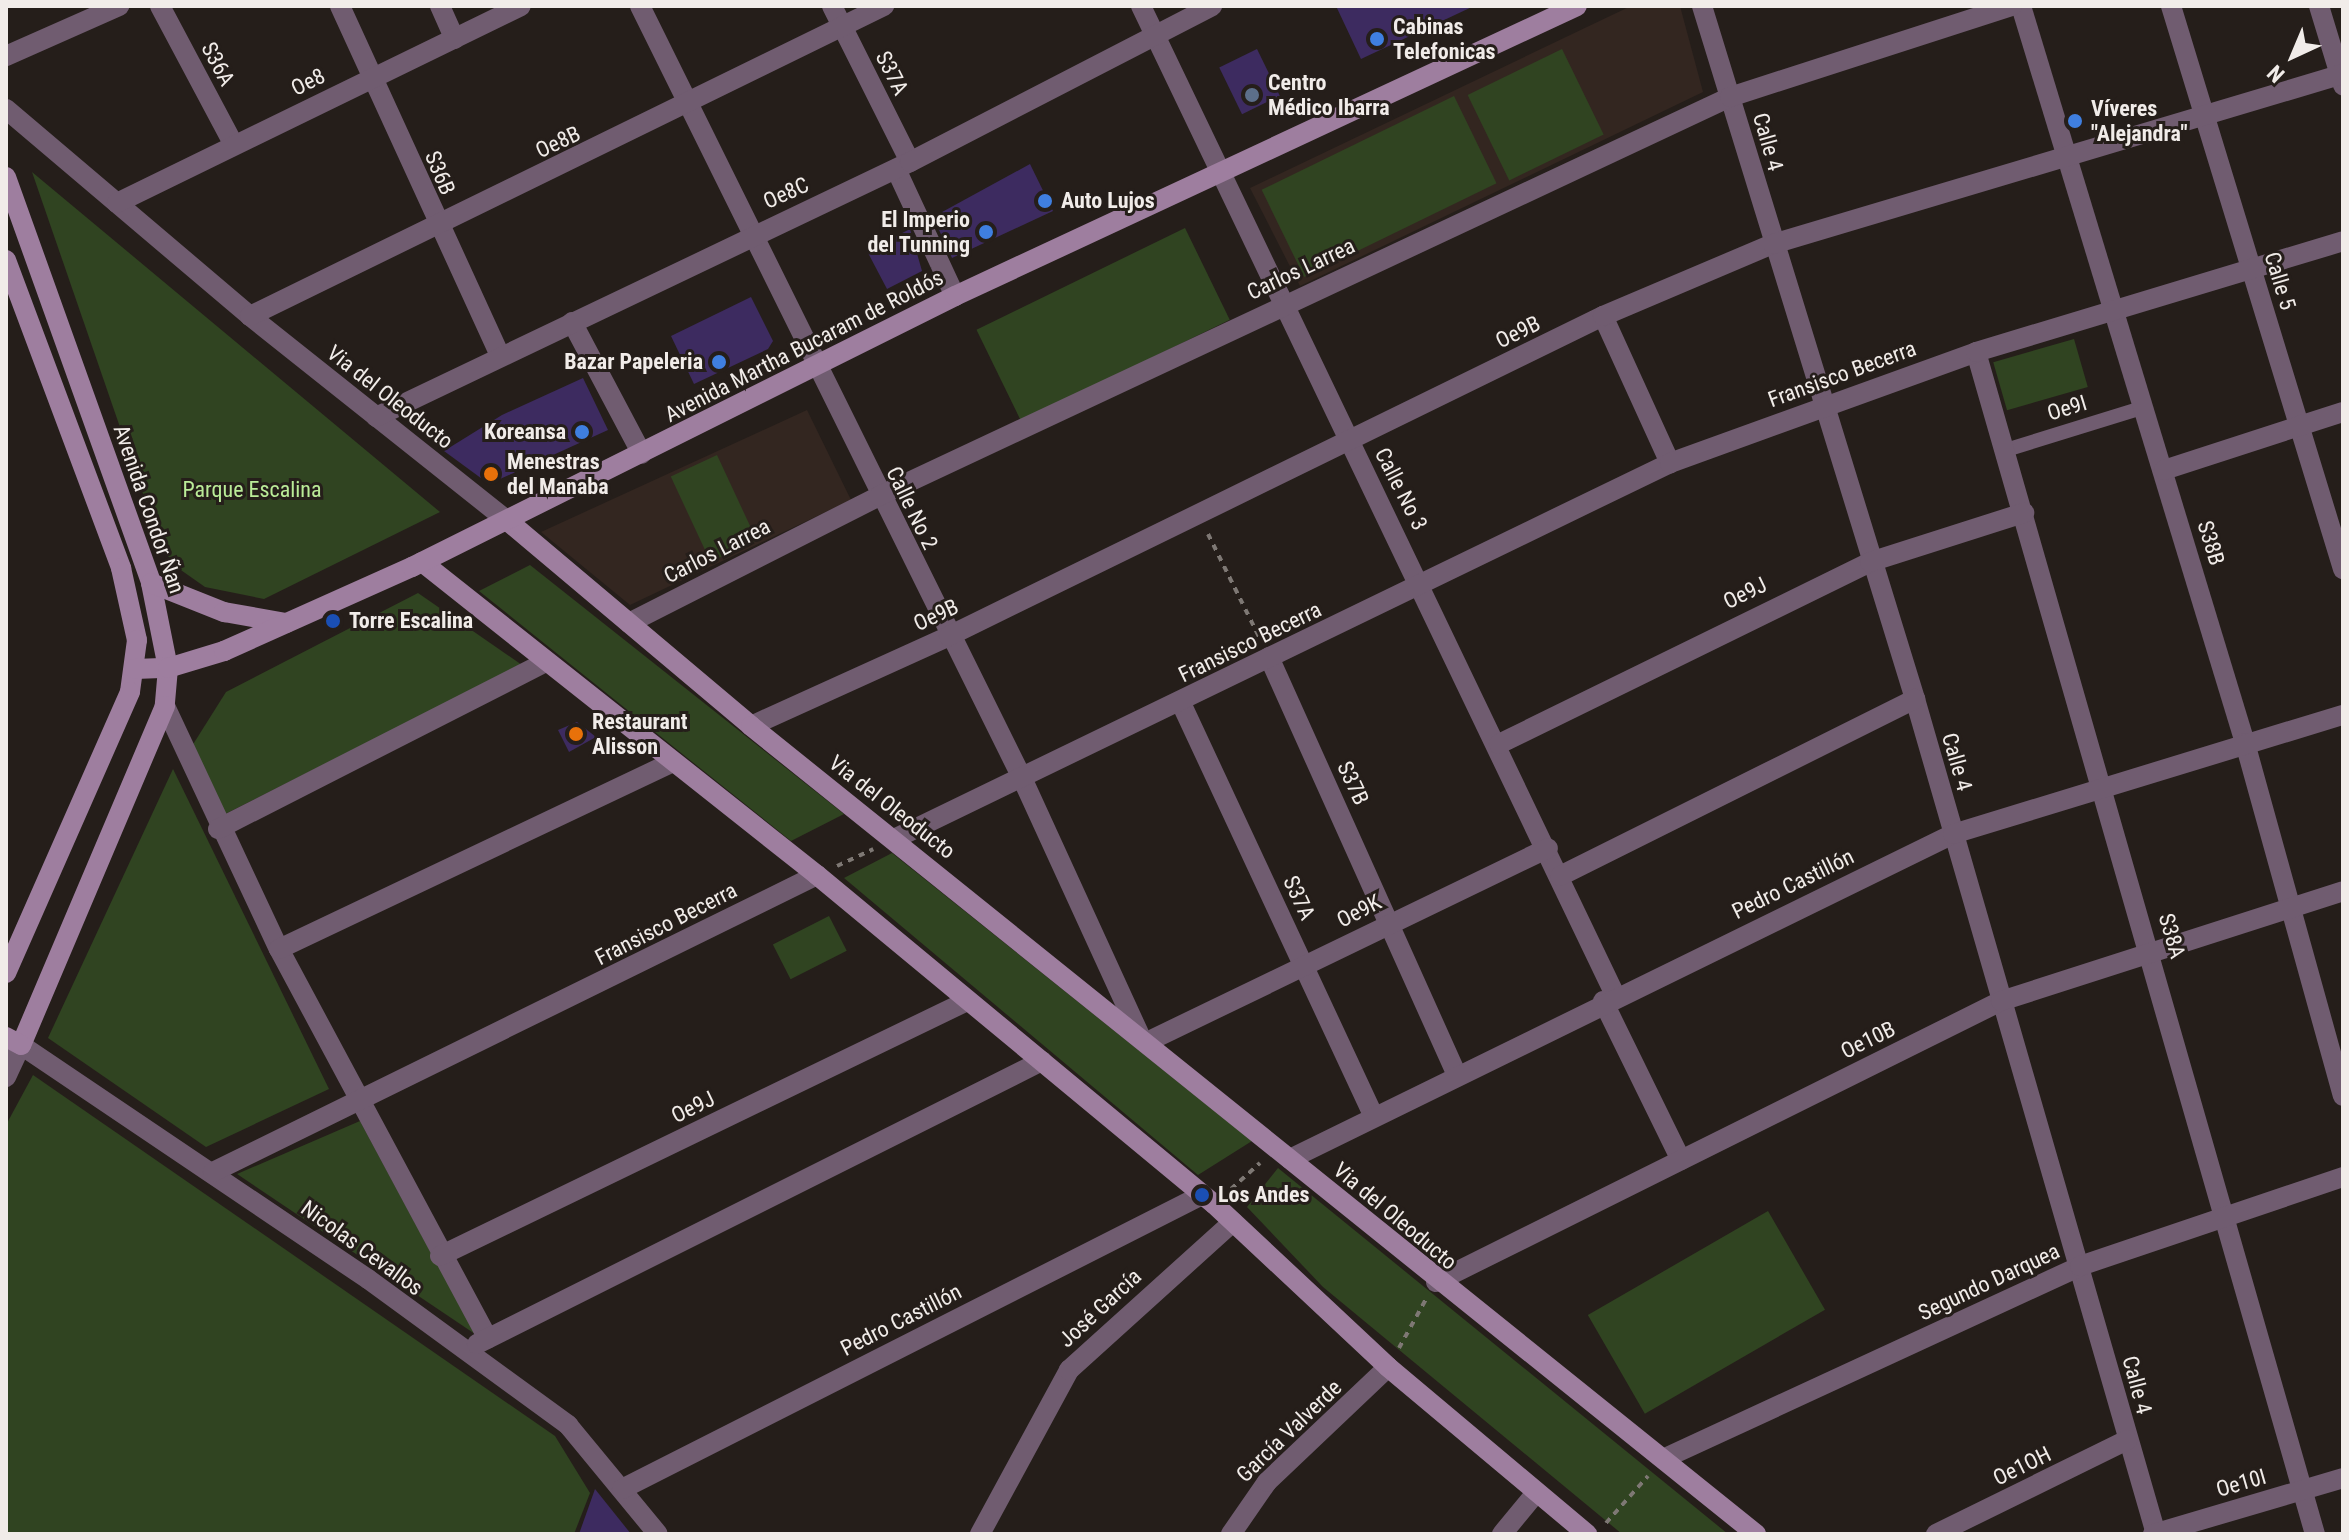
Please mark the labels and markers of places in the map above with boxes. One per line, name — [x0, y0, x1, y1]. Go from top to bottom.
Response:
place label: Cabinas Telefonicas — [1393, 13, 1496, 64]
marker: Cabinas Telefonicas — [1368, 30, 1386, 48]
place label: Centro Médico Ibarra — [1268, 69, 1390, 120]
marker: Centro Médico Ibarra — [1243, 86, 1261, 104]
place label: Víveres "Alejandra" — [2091, 95, 2188, 146]
marker: Víveres "Alejandra" — [2066, 112, 2084, 130]
place label: Auto Lujos — [1061, 188, 1155, 214]
marker: Auto Lujos — [1036, 192, 1054, 210]
place label: El Imperio del Tunning — [867, 206, 970, 258]
marker: El Imperio del Tunning — [977, 223, 995, 241]
place label: Bazar Papeleria — [564, 349, 703, 375]
marker: Bazar Papeleria — [710, 353, 728, 371]
place label: Koreansa — [484, 419, 566, 445]
marker: Koreansa — [573, 423, 591, 441]
place label: Menestras del Manaba — [507, 448, 609, 500]
marker: Menestras del Manaba — [482, 465, 500, 483]
place label: Torre Escalina — [349, 608, 473, 634]
marker: Torre Escalina — [324, 612, 342, 630]
place label: Restaurant Alisson — [592, 708, 688, 760]
marker: Restaurant Alisson — [567, 725, 585, 743]
place label: Los Andes — [1218, 1182, 1309, 1208]
marker: Los Andes — [1193, 1186, 1211, 1204]

